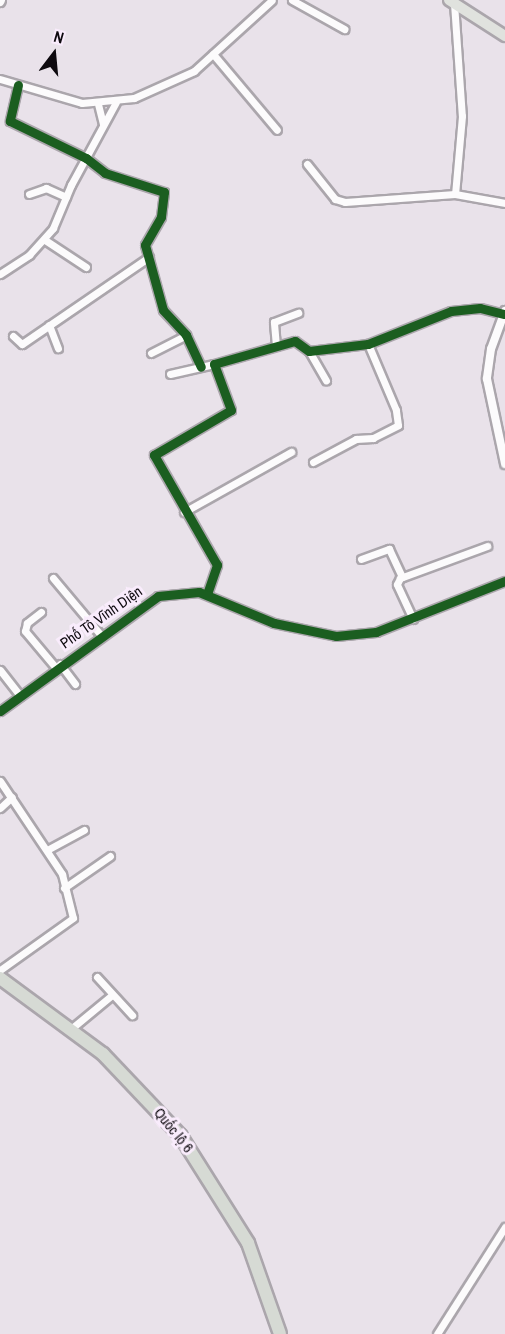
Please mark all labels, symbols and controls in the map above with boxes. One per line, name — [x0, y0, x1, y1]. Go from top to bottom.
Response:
north arrow — [24, 24, 84, 84]
text: N — [51, 25, 67, 49]
street label: Phố Tô Vĩnh Diện — [56, 582, 146, 652]
street label: Quốc lộ 6 — [150, 1104, 198, 1156]

